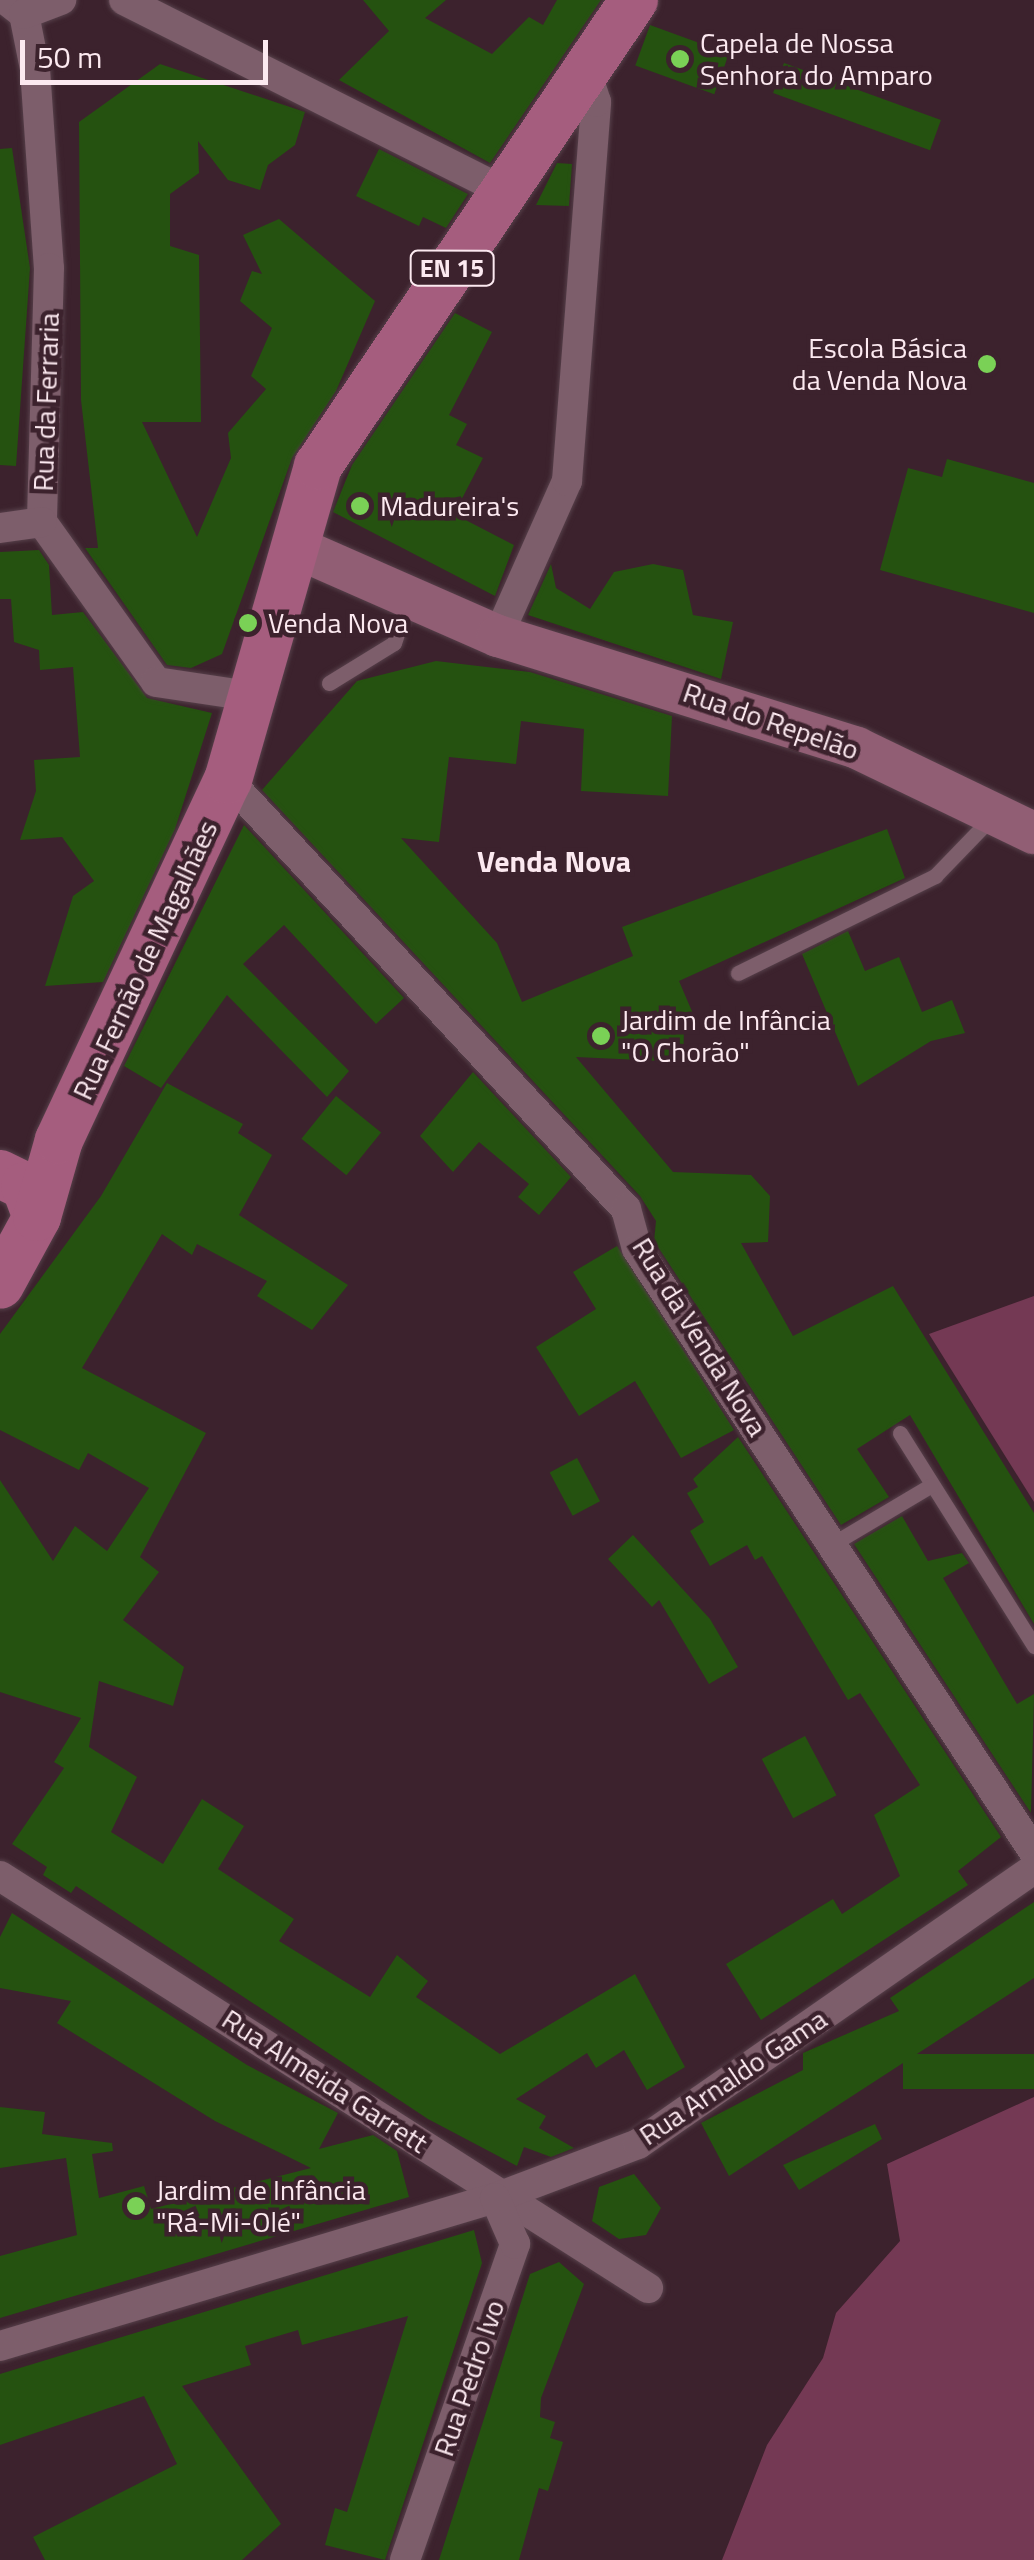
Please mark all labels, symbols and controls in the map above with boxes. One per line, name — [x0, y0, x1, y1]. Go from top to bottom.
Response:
scale bar — [25, 20, 272, 82]
place label: Capela de Nossa Senhora do Amparo — [700, 26, 933, 92]
text: 50 m — [37, 34, 102, 80]
marker: Capela de Nossa Senhora do Amparo — [669, 48, 691, 70]
road number: EN 15 — [410, 248, 494, 288]
street label: Rua da Ferraria — [26, 312, 66, 492]
place label: Escola Básica da Venda Nova — [792, 331, 967, 397]
marker: Escola Básica da Venda Nova — [976, 353, 998, 375]
place label: Madureira's — [380, 489, 519, 523]
marker: Madureira's — [349, 495, 371, 517]
place label: Venda Nova — [268, 606, 408, 640]
marker: Venda Nova — [237, 612, 259, 634]
street label: Rua do Repelão — [679, 675, 863, 767]
street label: Rua Fernão de Magalhães — [66, 815, 224, 1105]
district label: Venda Nova — [477, 843, 631, 879]
place label: Jardim de Infância "O Chorão" — [621, 1003, 831, 1069]
marker: Jardim de Infância "O Chorão" — [590, 1025, 612, 1047]
street label: Rua da Venda Nova — [626, 1232, 774, 1442]
street label: Rua Almeida Garrett — [216, 2002, 434, 2160]
street label: Rua Arnaldo Gama — [633, 2002, 833, 2152]
place label: Jardim de Infância "Rá-Mi-Olé" — [156, 2173, 366, 2239]
marker: Jardim de Infância "Rá-Mi-Olé" — [125, 2195, 147, 2217]
street label: Rua Pedro Ivo — [427, 2296, 511, 2460]

